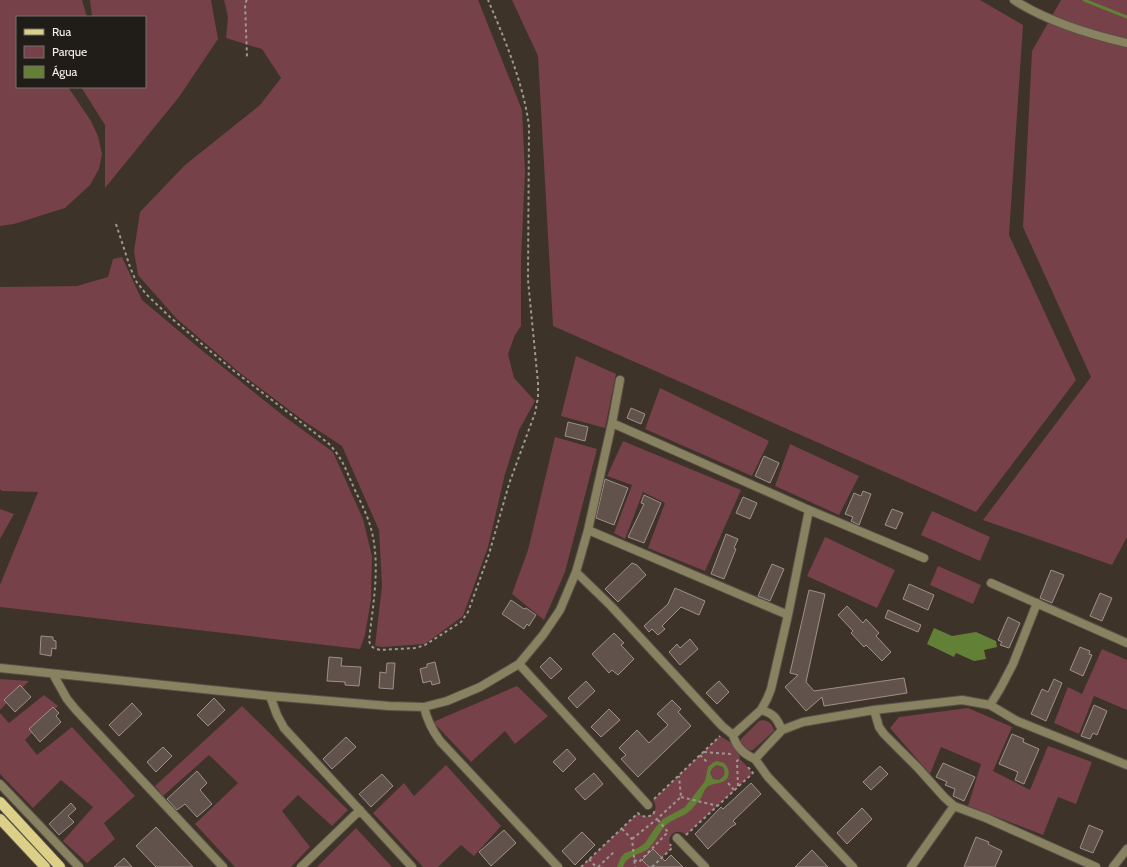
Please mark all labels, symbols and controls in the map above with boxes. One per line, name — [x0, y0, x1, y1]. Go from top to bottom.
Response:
legend — [16, 16, 146, 88]
text: Rua — [52, 24, 71, 39]
text: Parque — [52, 44, 87, 59]
text: Água — [52, 64, 78, 79]

